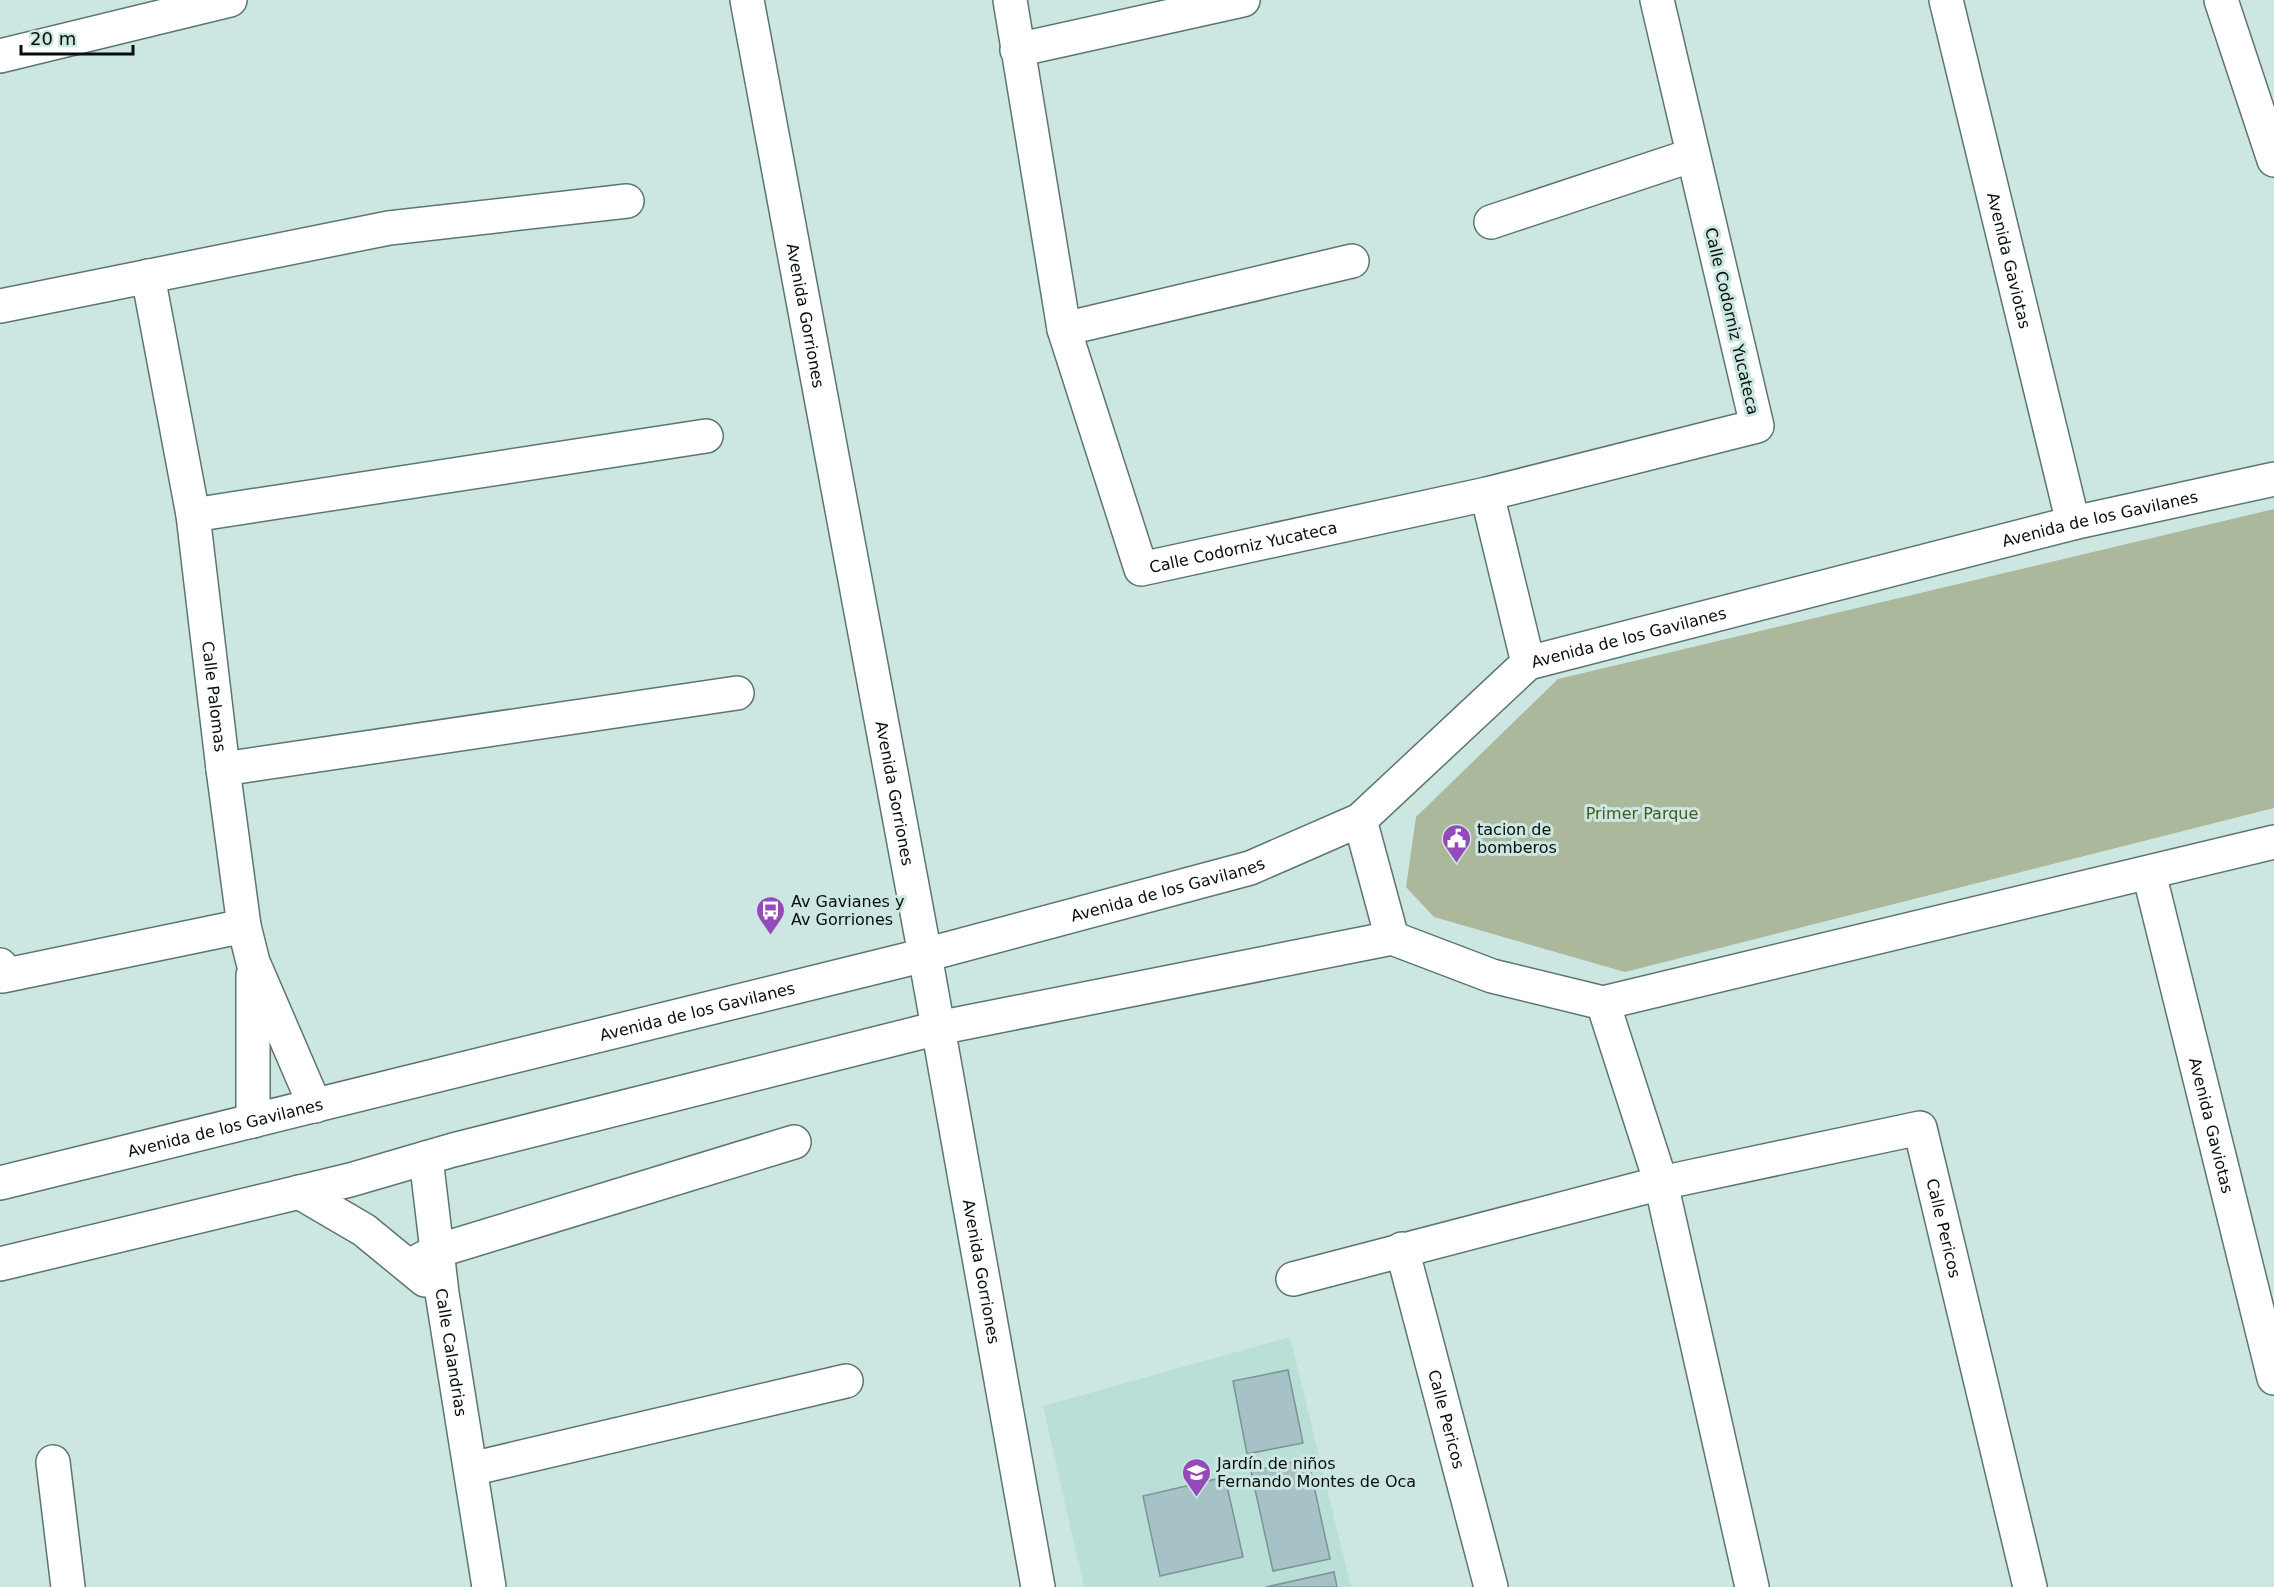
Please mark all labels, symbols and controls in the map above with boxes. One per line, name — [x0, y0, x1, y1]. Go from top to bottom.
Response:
scale bar — [21, 18, 134, 56]
text: 20 m — [30, 28, 76, 49]
street label: Avenida Gaviotas — [1984, 190, 2035, 330]
street label: Calle Codorniz Yucateca — [1701, 226, 1763, 416]
street label: Avenida Gorriones — [783, 242, 829, 389]
street label: Avenida de los Gavilanes — [2000, 486, 2200, 550]
street label: Calle Codorniz Yucateca — [1148, 517, 1339, 576]
street label: Avenida de los Gavilanes — [1529, 603, 1728, 671]
street label: Calle Palomas — [198, 640, 230, 753]
street label: Avenida Gorriones — [872, 720, 918, 867]
park label: Primer Parque — [1586, 804, 1698, 823]
place label: tacion de bomberos — [1477, 820, 1557, 857]
public building icon: tacion de bomberos — [1440, 822, 1472, 864]
street label: Avenida de los Gavilanes — [1068, 853, 1268, 925]
place label: Av Gavianes y Av Gorriones — [791, 892, 904, 929]
bus stop icon: Av Gavianes y Av Gorriones — [754, 894, 786, 936]
street label: Avenida de los Gavilanes — [598, 978, 797, 1044]
street label: Avenida Gaviotas — [2186, 1055, 2237, 1195]
street label: Avenida de los Gavilanes — [126, 1094, 325, 1161]
street label: Calle Pericos — [1923, 1176, 1965, 1280]
street label: Avenida Gorriones — [959, 1198, 1004, 1345]
street label: Calle Calandrias — [432, 1287, 471, 1418]
street label: Calle Pericos — [1425, 1368, 1469, 1471]
place label: Jardín de niños Fernando Montes de Oca — [1216, 1454, 1416, 1491]
school or university icon: Jardín de niños Fernando Montes de Oca — [1180, 1456, 1212, 1498]

